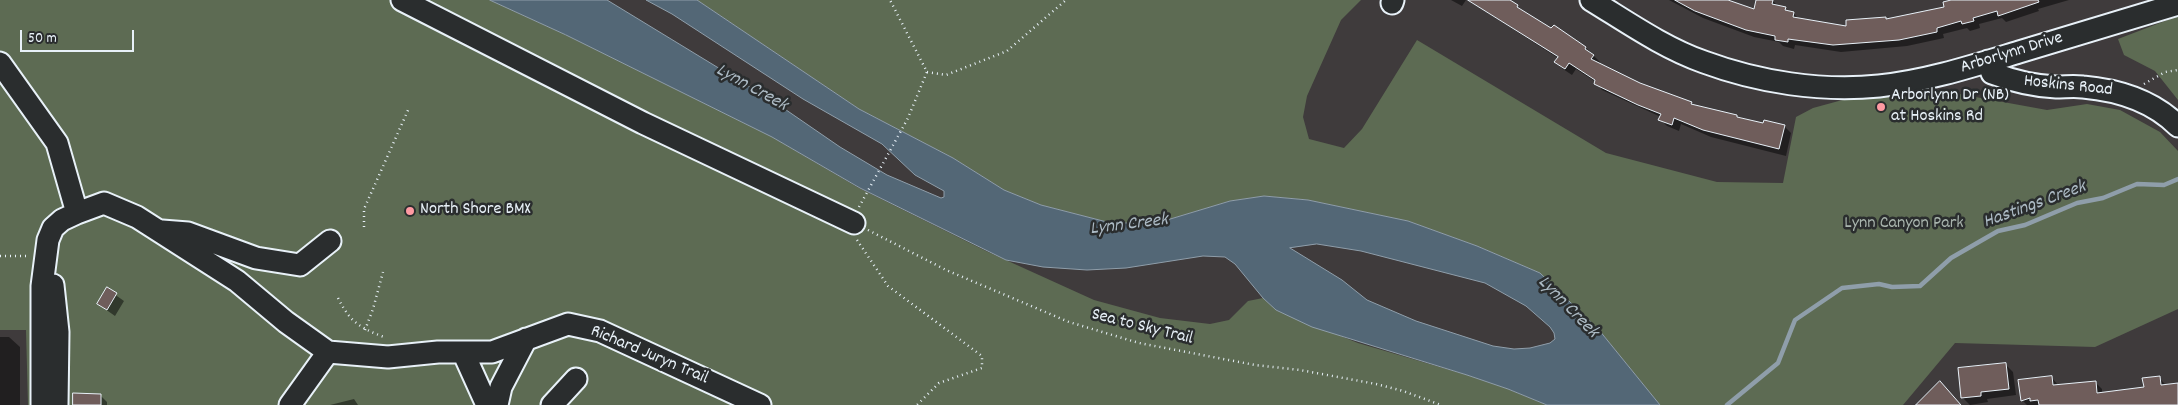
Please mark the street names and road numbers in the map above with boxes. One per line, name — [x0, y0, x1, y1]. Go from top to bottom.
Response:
street label: Arborlynn Drive — [1958, 28, 2066, 80]
street label: Hoskins Road — [2023, 72, 2113, 102]
street label: Sea to Sky Trail — [1089, 305, 1195, 351]
street label: Richard Juryn Trail — [587, 321, 711, 391]

